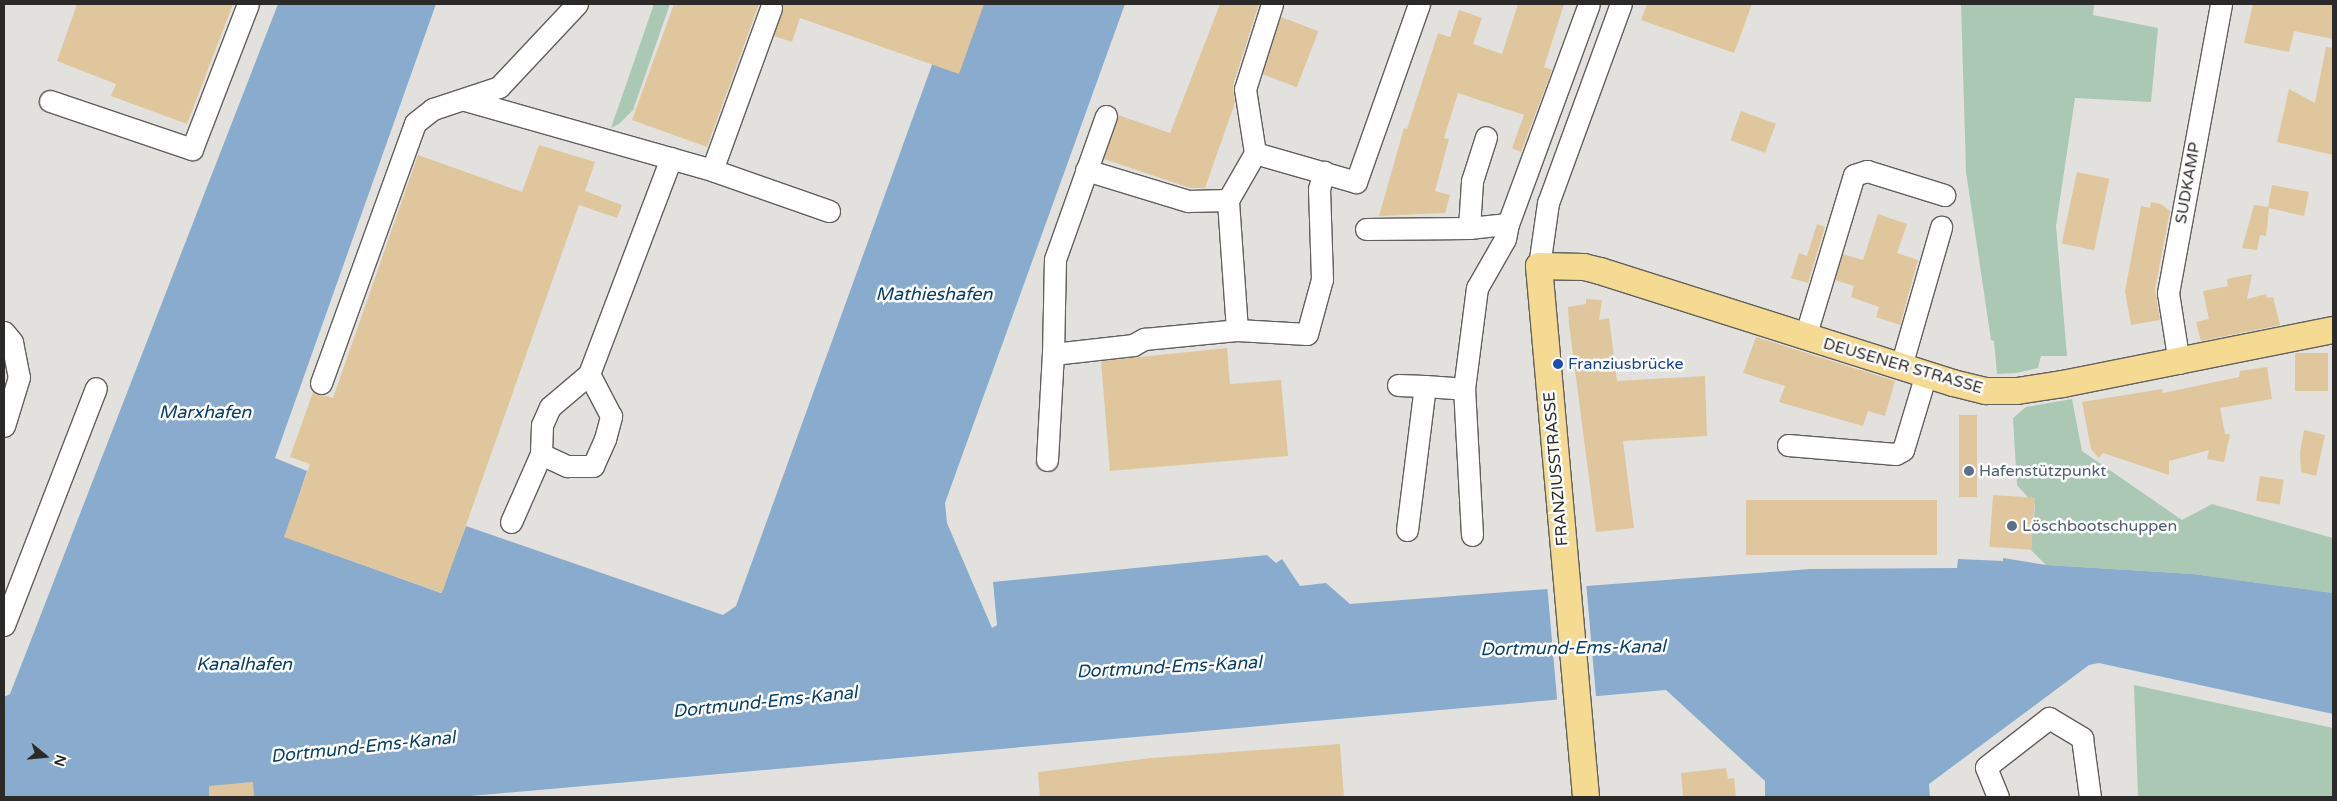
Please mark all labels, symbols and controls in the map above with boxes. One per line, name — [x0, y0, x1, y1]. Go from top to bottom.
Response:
street label: SUDKAMP — [2171, 141, 2205, 225]
water label: Mathieshafen — [876, 283, 992, 305]
street label: DEUSENER STRASSE — [1821, 334, 1985, 398]
place label: Franziusbrücke — [1568, 354, 1684, 374]
marker: Franziusbrücke — [1552, 358, 1564, 370]
street label: FRANZIUSSTRASSE — [1540, 391, 1572, 547]
water label: Marxhafen — [159, 401, 251, 423]
place label: Hafenstützpunkt — [1979, 461, 2106, 481]
marker: Hafenstützpunkt — [1963, 465, 1975, 477]
place label: Löschbootschuppen — [2022, 516, 2177, 536]
marker: Löschbootschuppen — [2006, 520, 2018, 532]
water label: Dortmund-Ems-Kanal — [1480, 636, 1666, 660]
water label: Dortmund-Ems-Kanal — [1076, 651, 1262, 683]
water label: Kanalhafen — [196, 653, 292, 675]
water label: Dortmund-Ems-Kanal — [672, 682, 858, 722]
water label: Dortmund-Ems-Kanal — [270, 727, 456, 767]
north arrow — [20, 731, 70, 781]
text: N — [50, 753, 70, 768]

